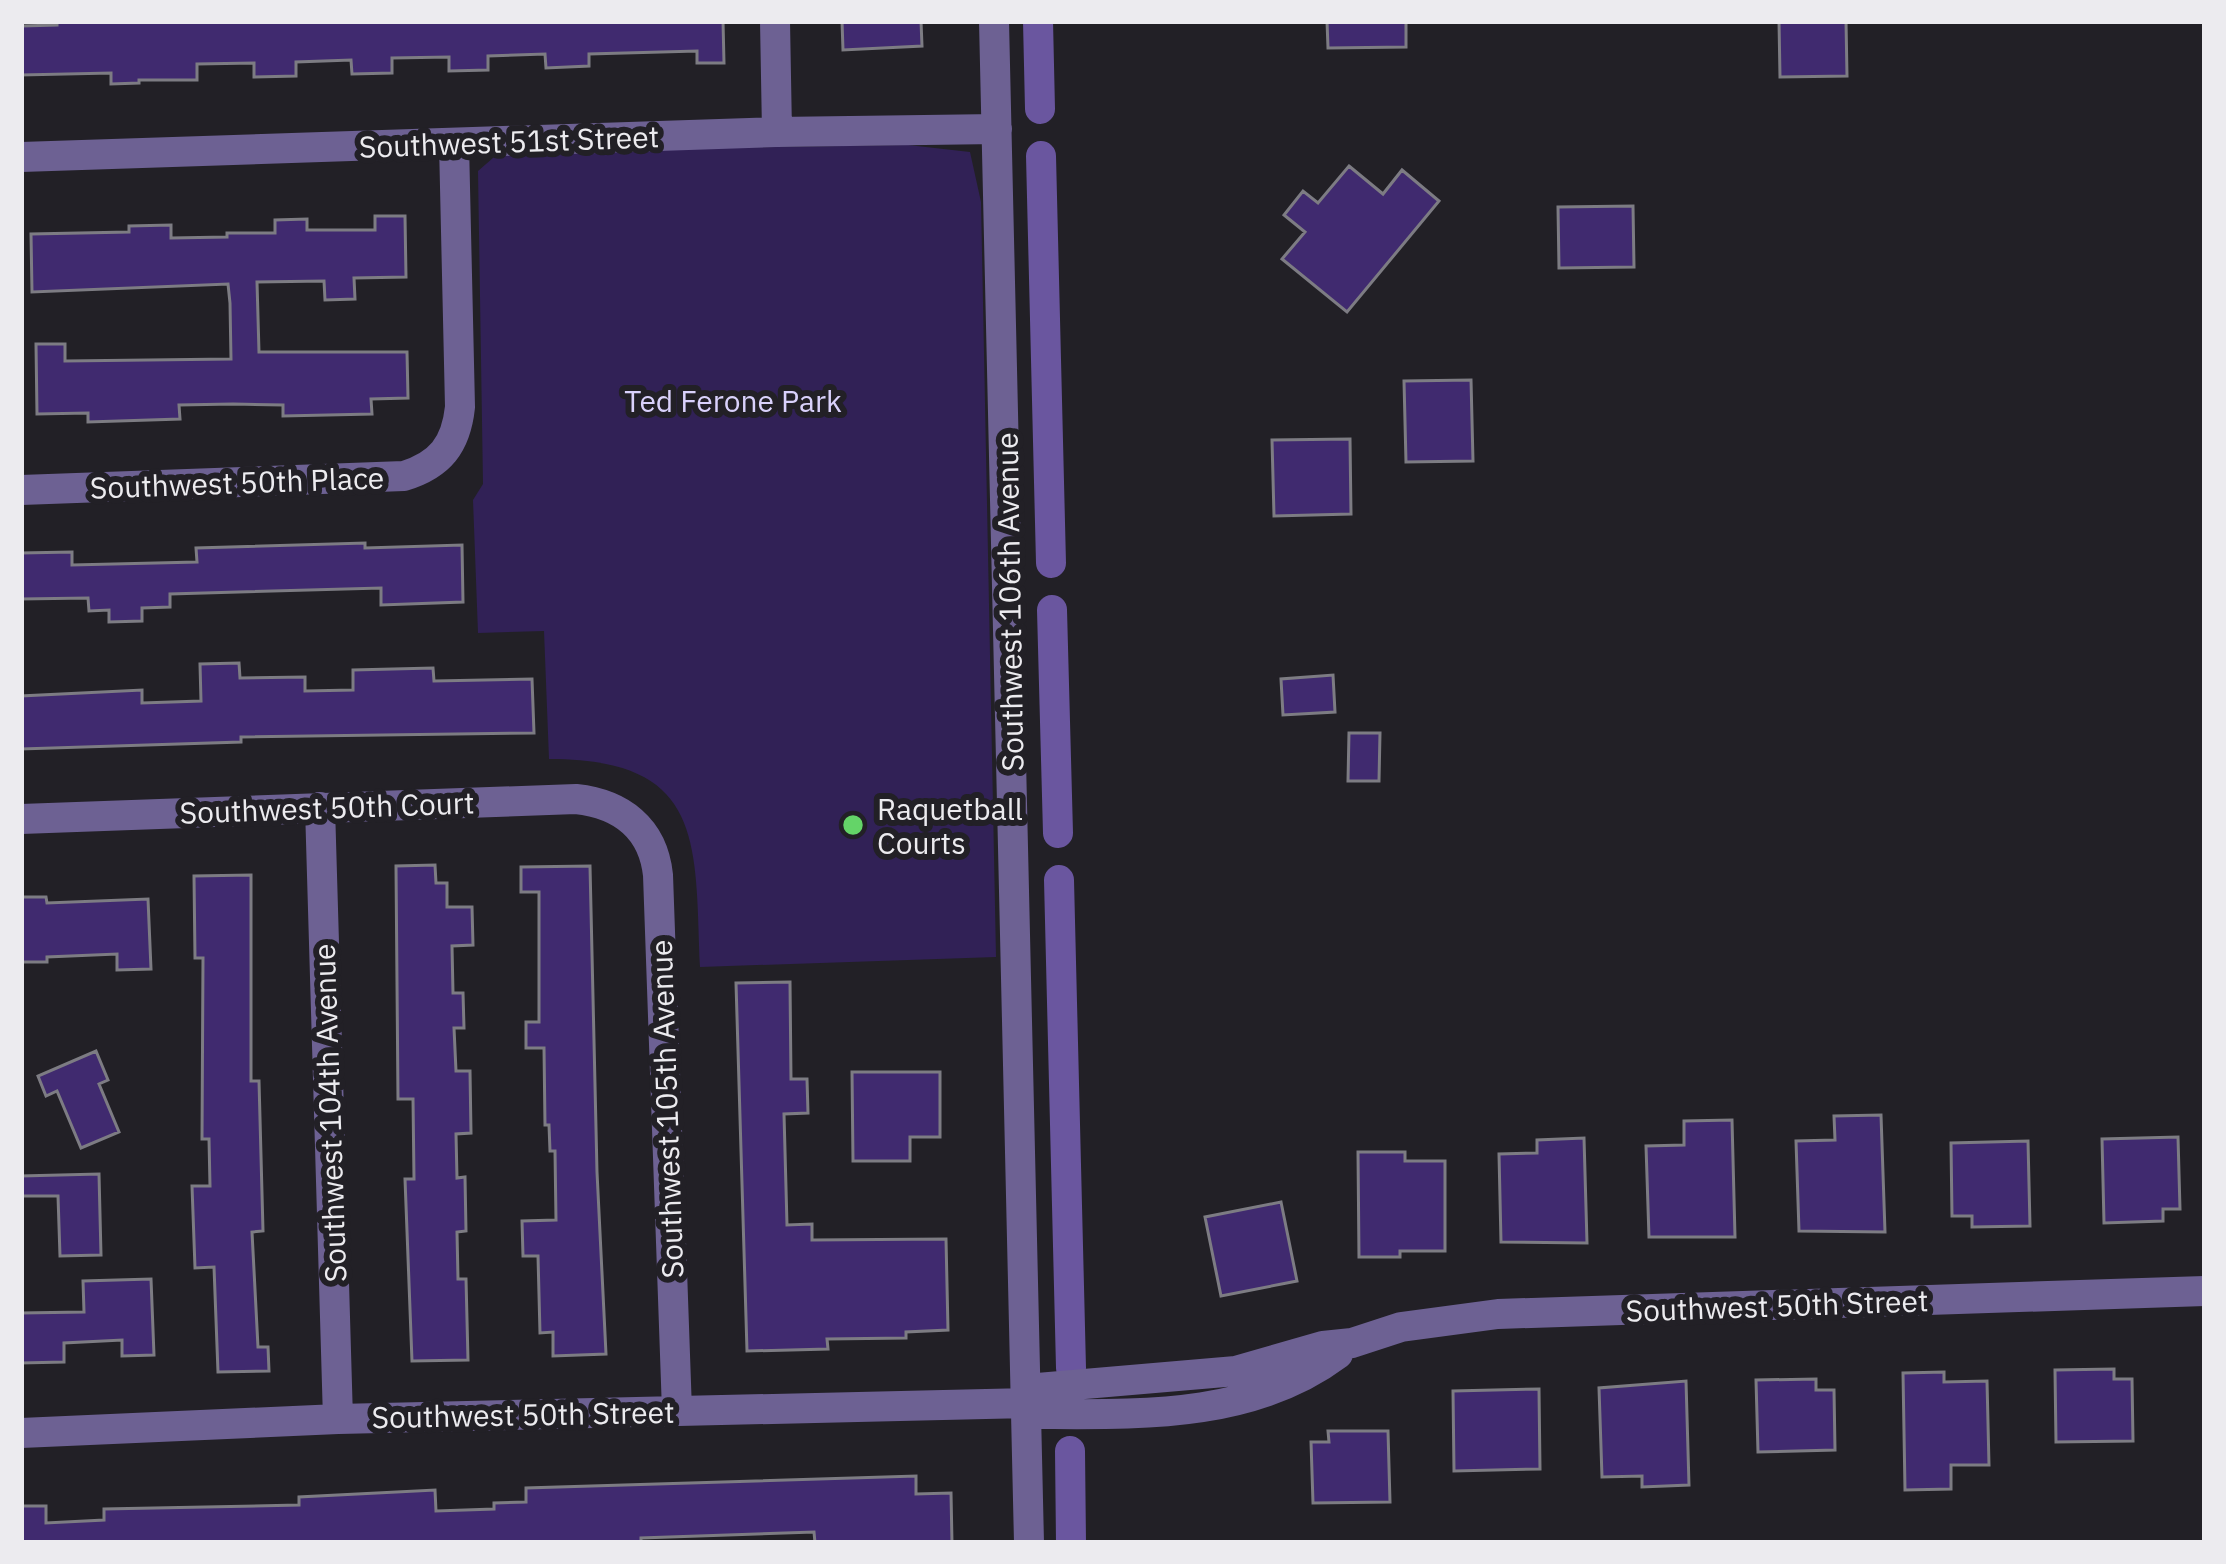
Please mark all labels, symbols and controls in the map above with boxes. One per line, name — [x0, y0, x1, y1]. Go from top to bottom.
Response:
street label: Southwest 51st Street — [358, 116, 660, 166]
park label: Ted Ferone Park — [624, 381, 842, 420]
street label: Southwest 106th Avenue — [987, 432, 1031, 772]
street label: Southwest 50th Place — [89, 457, 385, 507]
street label: Southwest 50th Court — [179, 782, 475, 832]
place label: Raquetball Courts — [877, 789, 1023, 862]
marker: Raquetball Courts — [840, 812, 866, 838]
street label: Southwest 105th Avenue — [641, 939, 691, 1279]
street label: Southwest 104th Avenue — [304, 943, 354, 1283]
street label: Southwest 50th Street — [1625, 1280, 1929, 1330]
street label: Southwest 50th Street — [371, 1392, 675, 1436]

